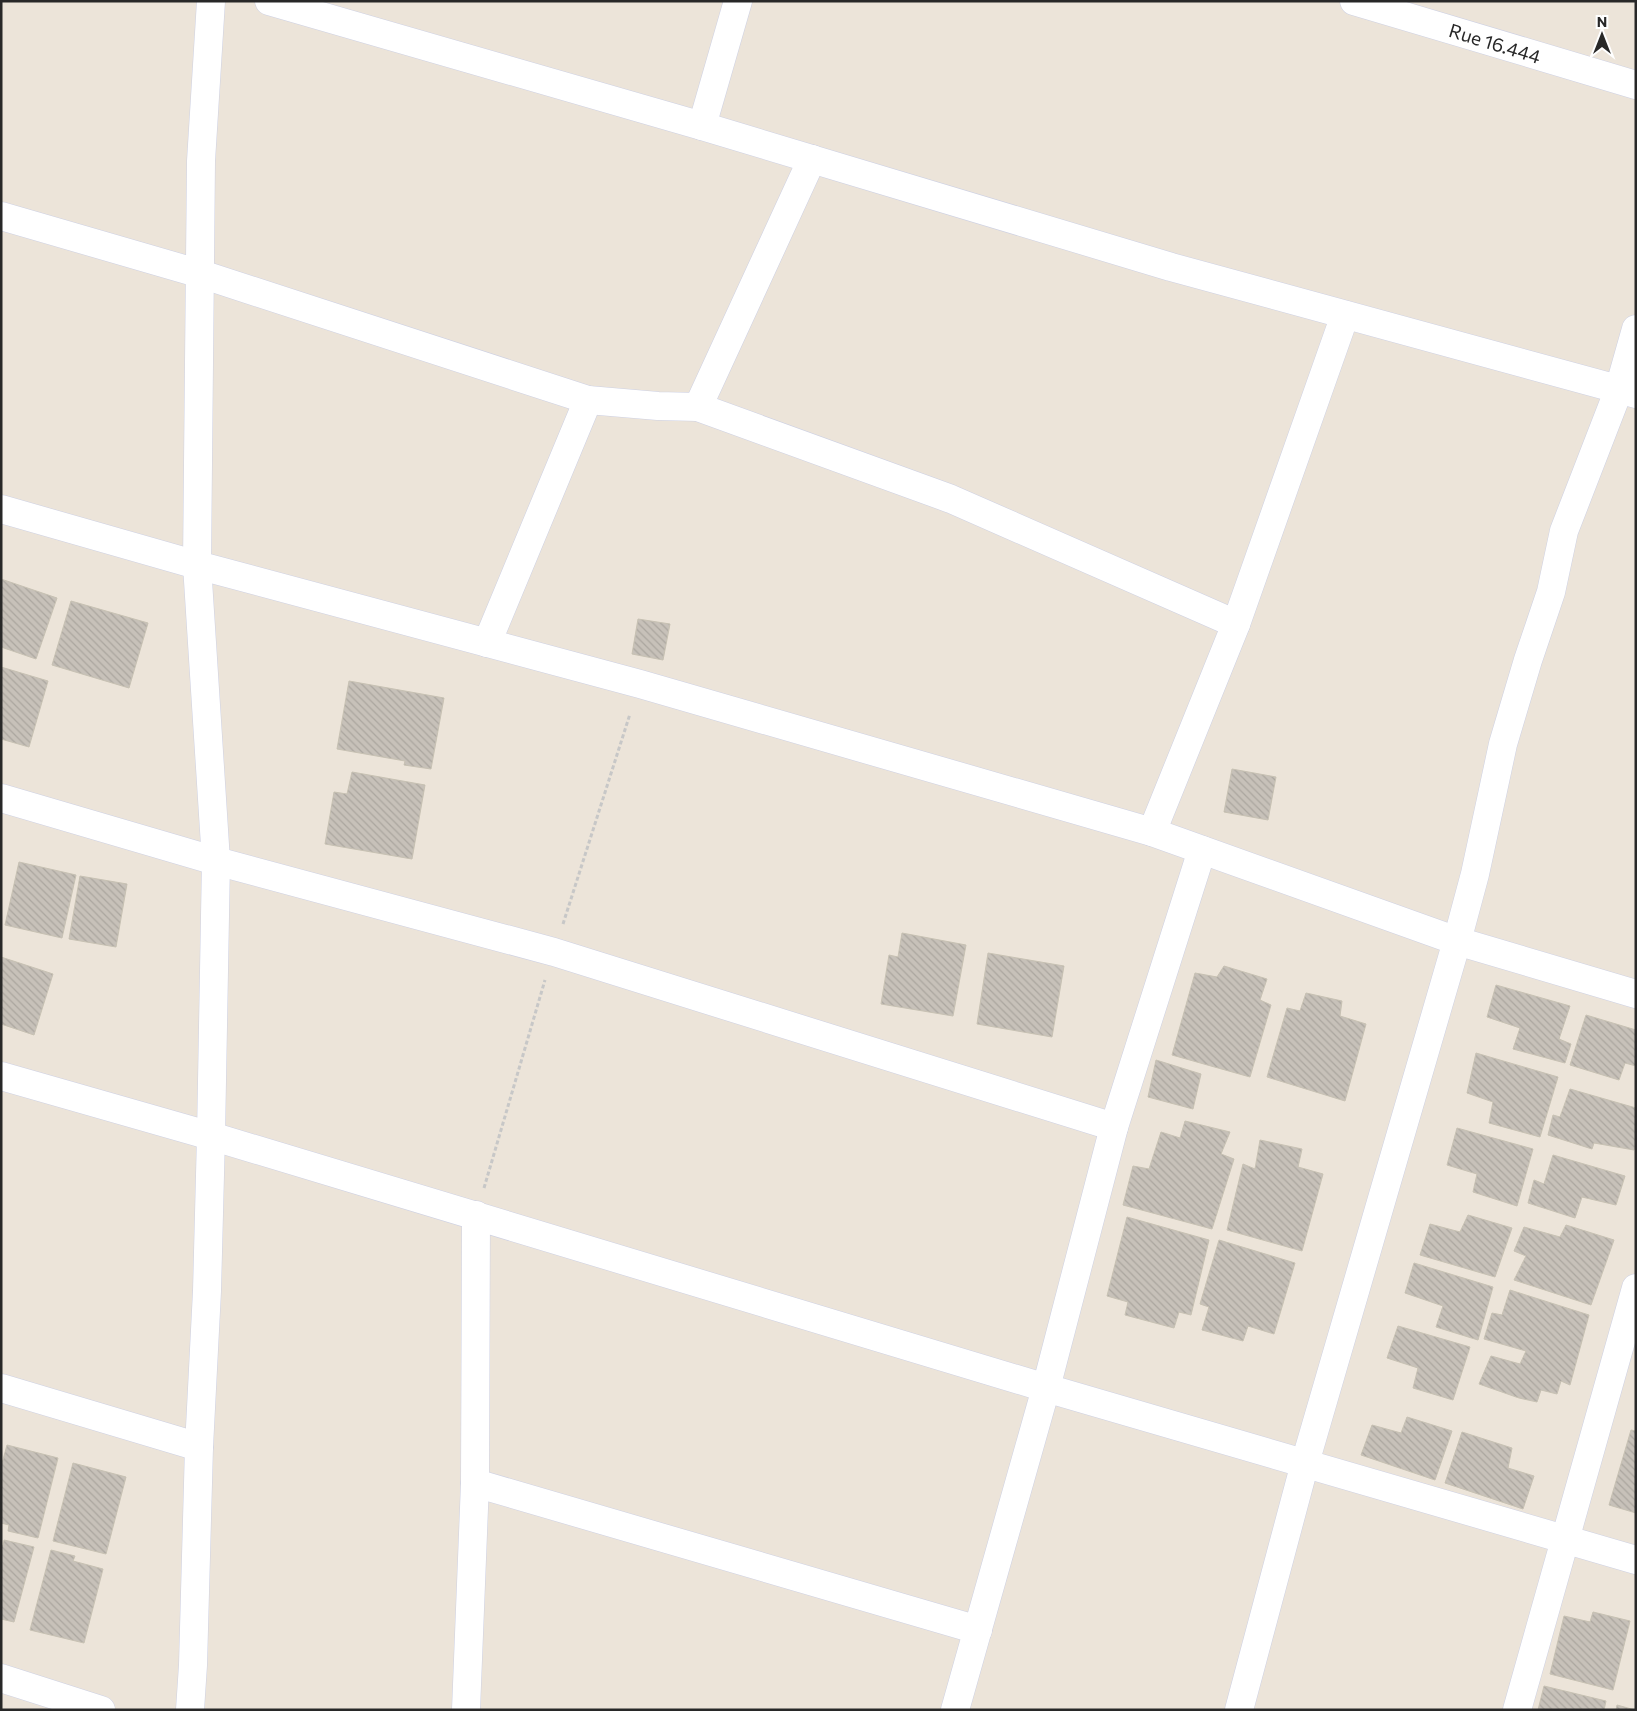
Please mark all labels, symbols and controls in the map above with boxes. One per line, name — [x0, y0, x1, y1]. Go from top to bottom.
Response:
north arrow — [1577, 10, 1627, 60]
text: N — [1597, 13, 1607, 30]
street label: Rue 16.444 — [1446, 18, 1544, 68]

